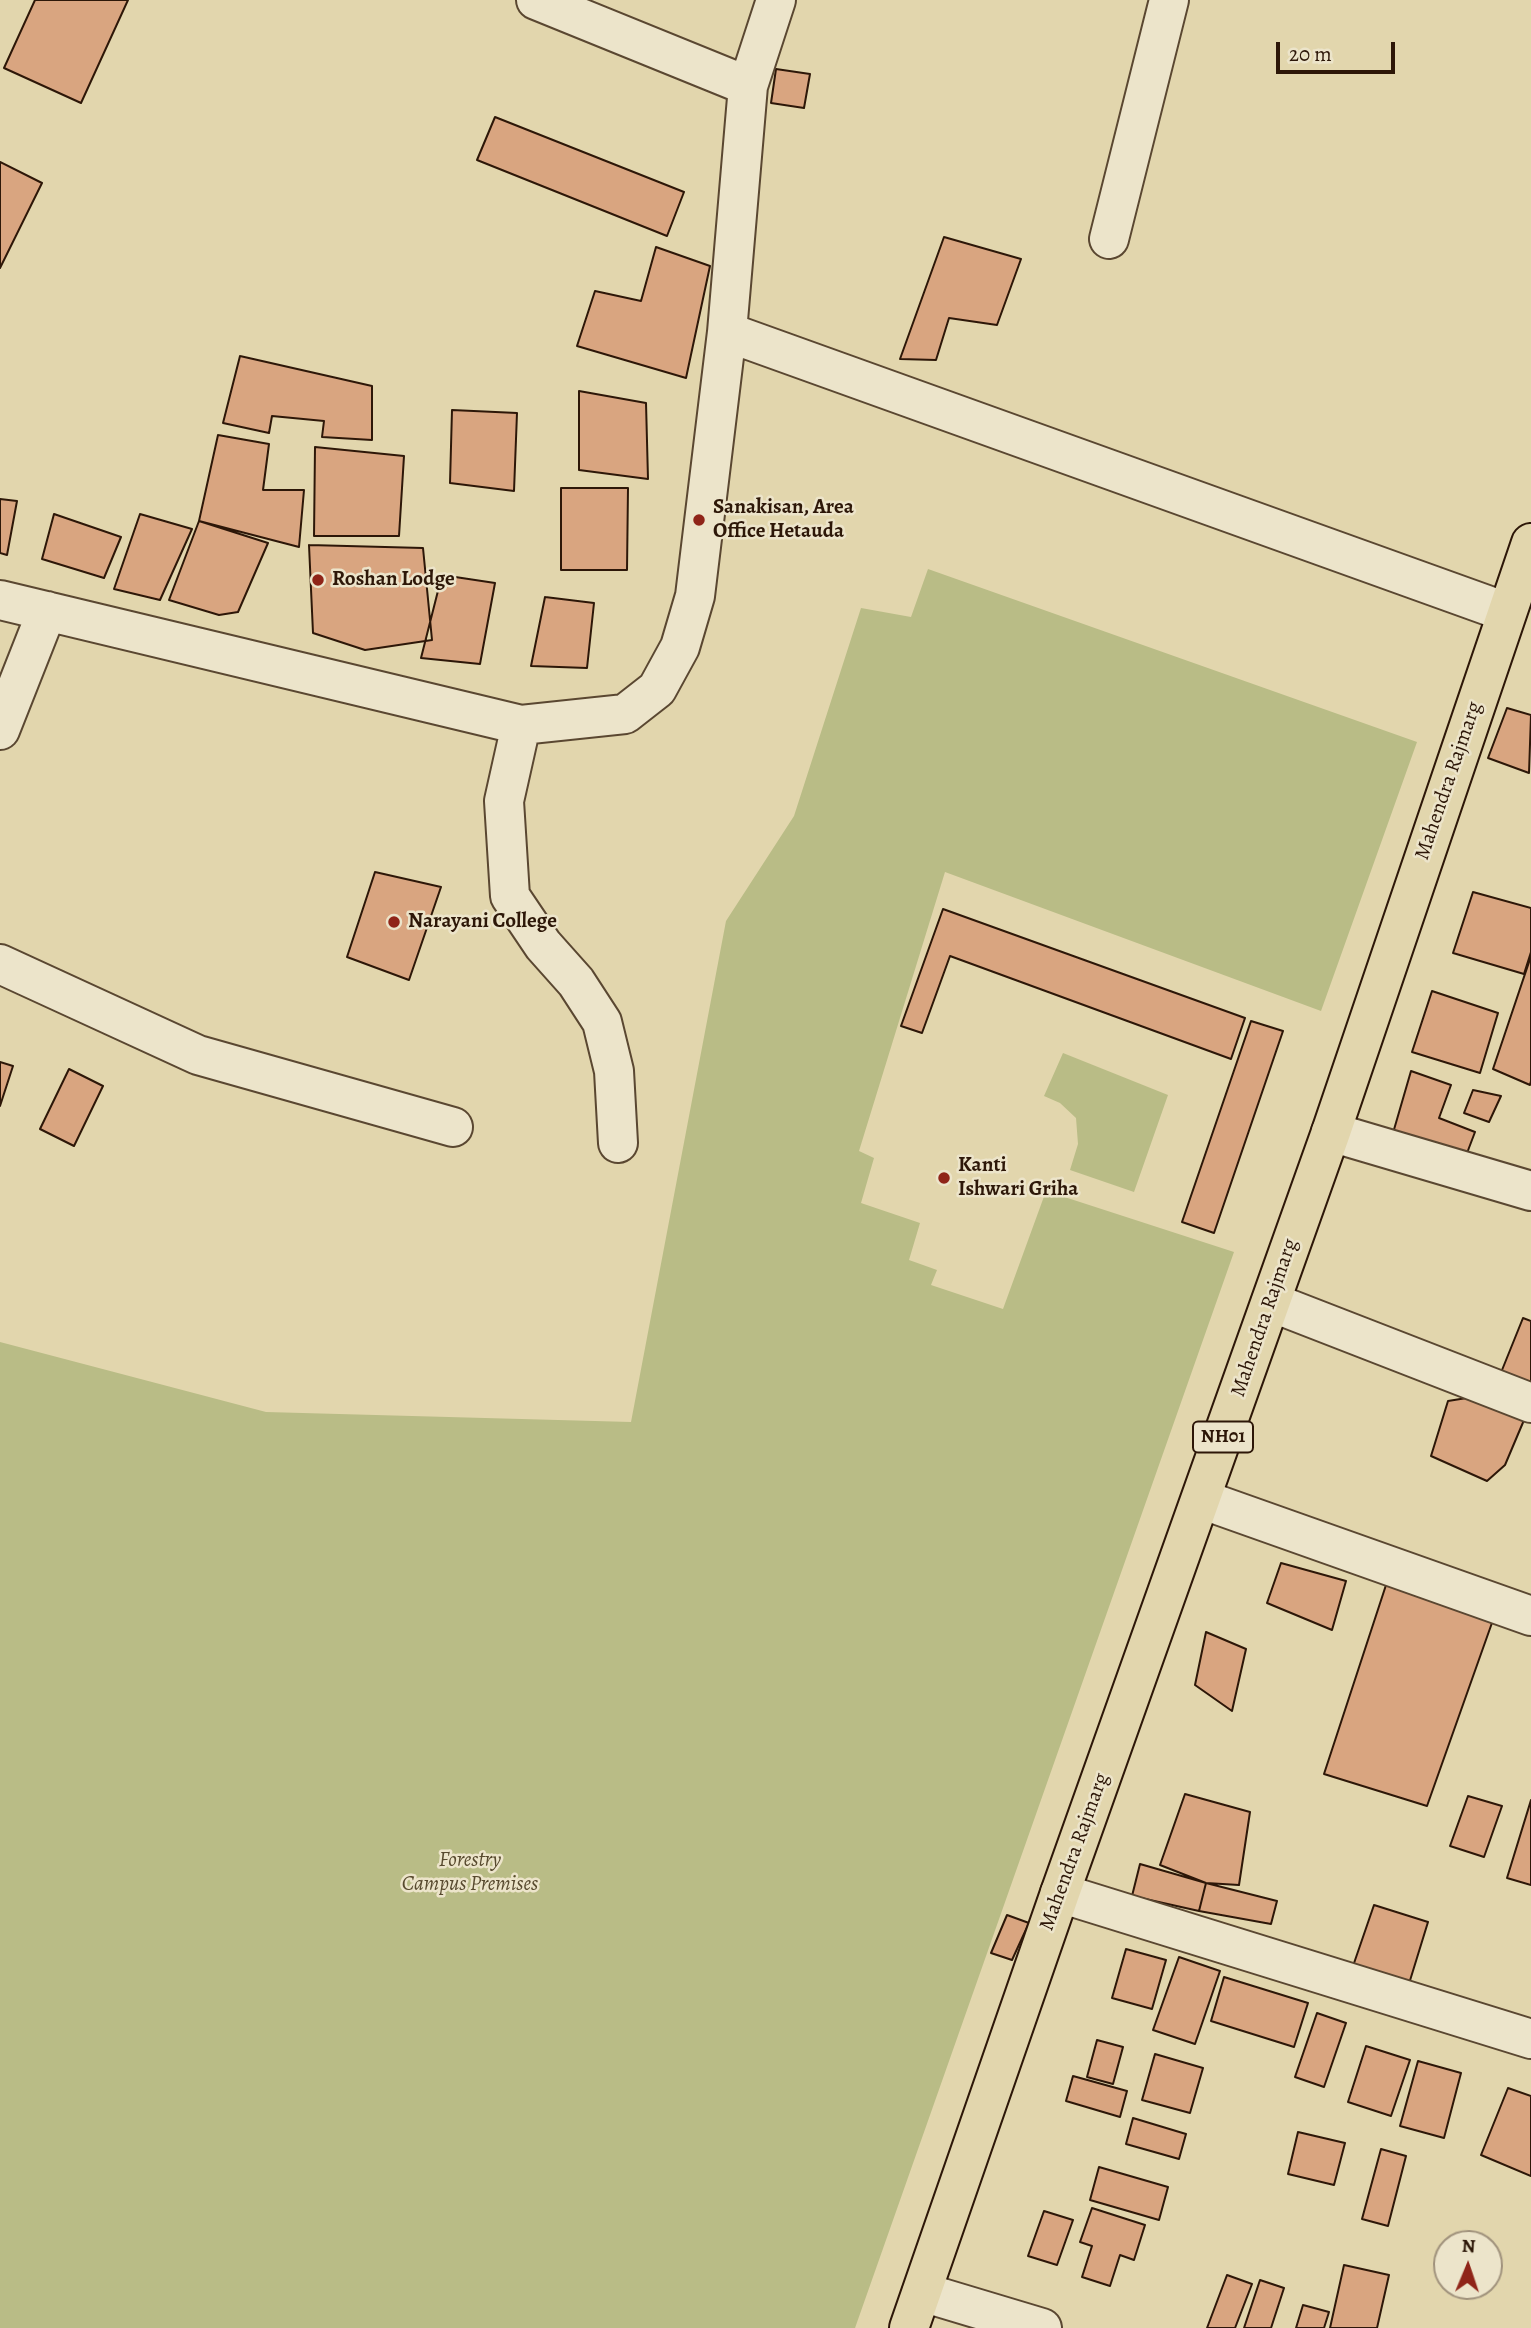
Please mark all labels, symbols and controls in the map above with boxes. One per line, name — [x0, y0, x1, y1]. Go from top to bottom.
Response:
scale bar — [1279, 28, 1398, 72]
text: 20 m — [1289, 40, 1332, 68]
place label: Sanakisan, Area Office Hetauda — [713, 495, 854, 545]
marker: Sanakisan, Area Office Hetauda — [691, 512, 707, 528]
place label: Roshan Lodge — [332, 567, 455, 593]
marker: Roshan Lodge — [310, 572, 326, 588]
street label: Mahendra Rajmarg — [1410, 699, 1488, 863]
place label: Narayani College — [408, 909, 557, 935]
marker: Narayani College — [386, 914, 402, 930]
place label: Kanti Ishwari Griha — [958, 1153, 1078, 1203]
marker: Kanti Ishwari Griha — [936, 1170, 952, 1186]
street label: Mahendra Rajmarg — [1226, 1236, 1304, 1400]
road number: NH01 — [1193, 1422, 1253, 1452]
street label: Mahendra Rajmarg — [1035, 1770, 1115, 1934]
park label: Forestry Campus Premises — [402, 1848, 538, 1898]
north arrow — [1433, 2230, 1503, 2300]
text: N — [1461, 2233, 1476, 2259]

